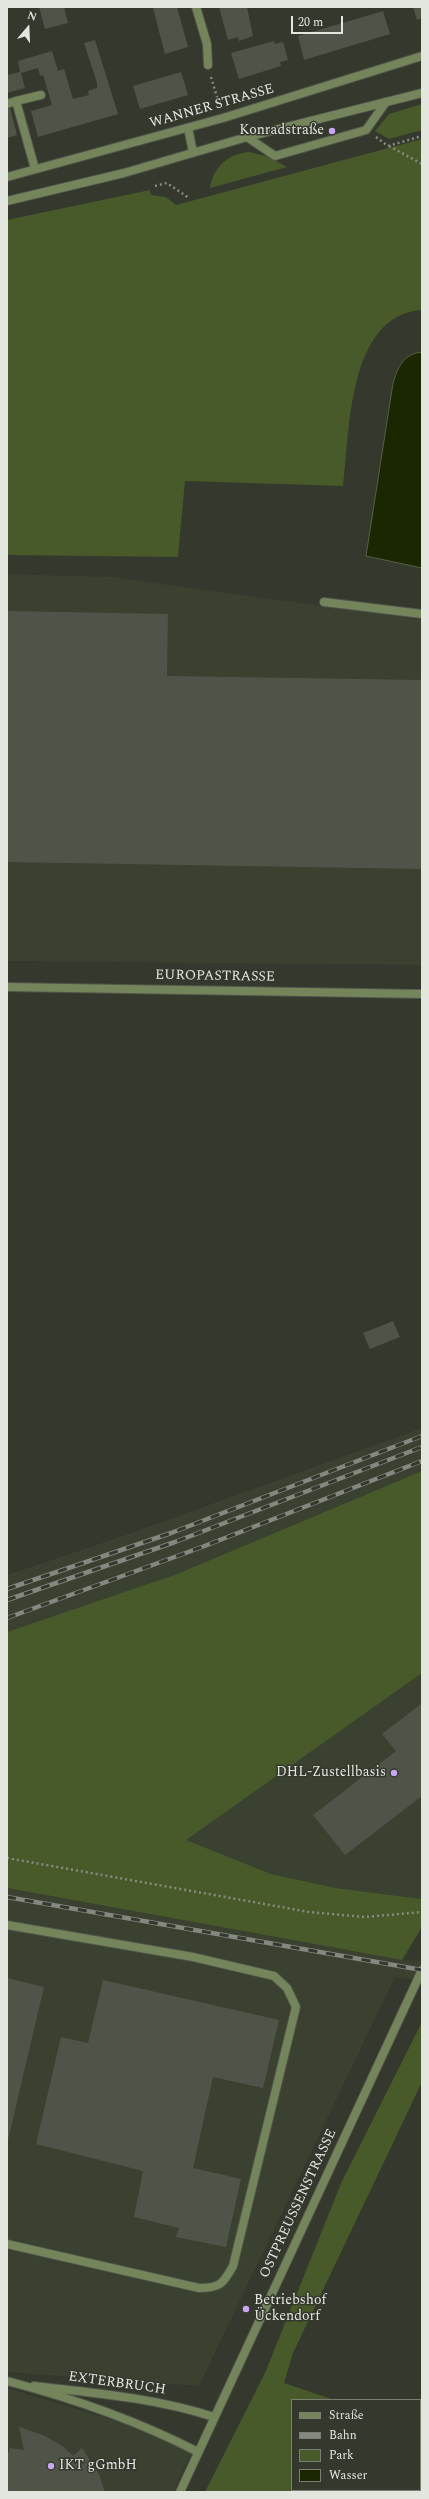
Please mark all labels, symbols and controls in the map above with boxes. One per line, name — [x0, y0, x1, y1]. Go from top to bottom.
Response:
text: N — [25, 7, 39, 26]
north arrow — [8, 8, 48, 48]
scale bar — [293, 8, 345, 34]
text: 20 m — [298, 13, 323, 32]
street label: WANNER STRASSE — [148, 81, 276, 133]
place label: Konradstraße — [239, 123, 324, 139]
marker: Konradstraße — [327, 126, 337, 136]
street label: EUROPASTRASSE — [155, 968, 275, 986]
place label: DHL-Zustellbasis — [276, 1765, 386, 1781]
marker: DHL-Zustellbasis — [389, 1768, 399, 1778]
street label: OSTPREUSSENSTRASSE — [257, 2127, 341, 2281]
place label: Betriebshof Ückendorf — [254, 2293, 326, 2326]
marker: Betriebshof Ückendorf — [241, 2304, 251, 2314]
street label: EXTERBRUCH — [67, 2369, 167, 2399]
legend — [291, 2399, 421, 2491]
text: Straße — [329, 2406, 364, 2425]
text: Bahn — [329, 2426, 357, 2445]
text: Park — [329, 2446, 354, 2465]
place label: IKT gGmbH — [59, 2458, 137, 2474]
marker: IKT gGmbH — [46, 2461, 56, 2471]
text: Wasser — [329, 2466, 367, 2485]

